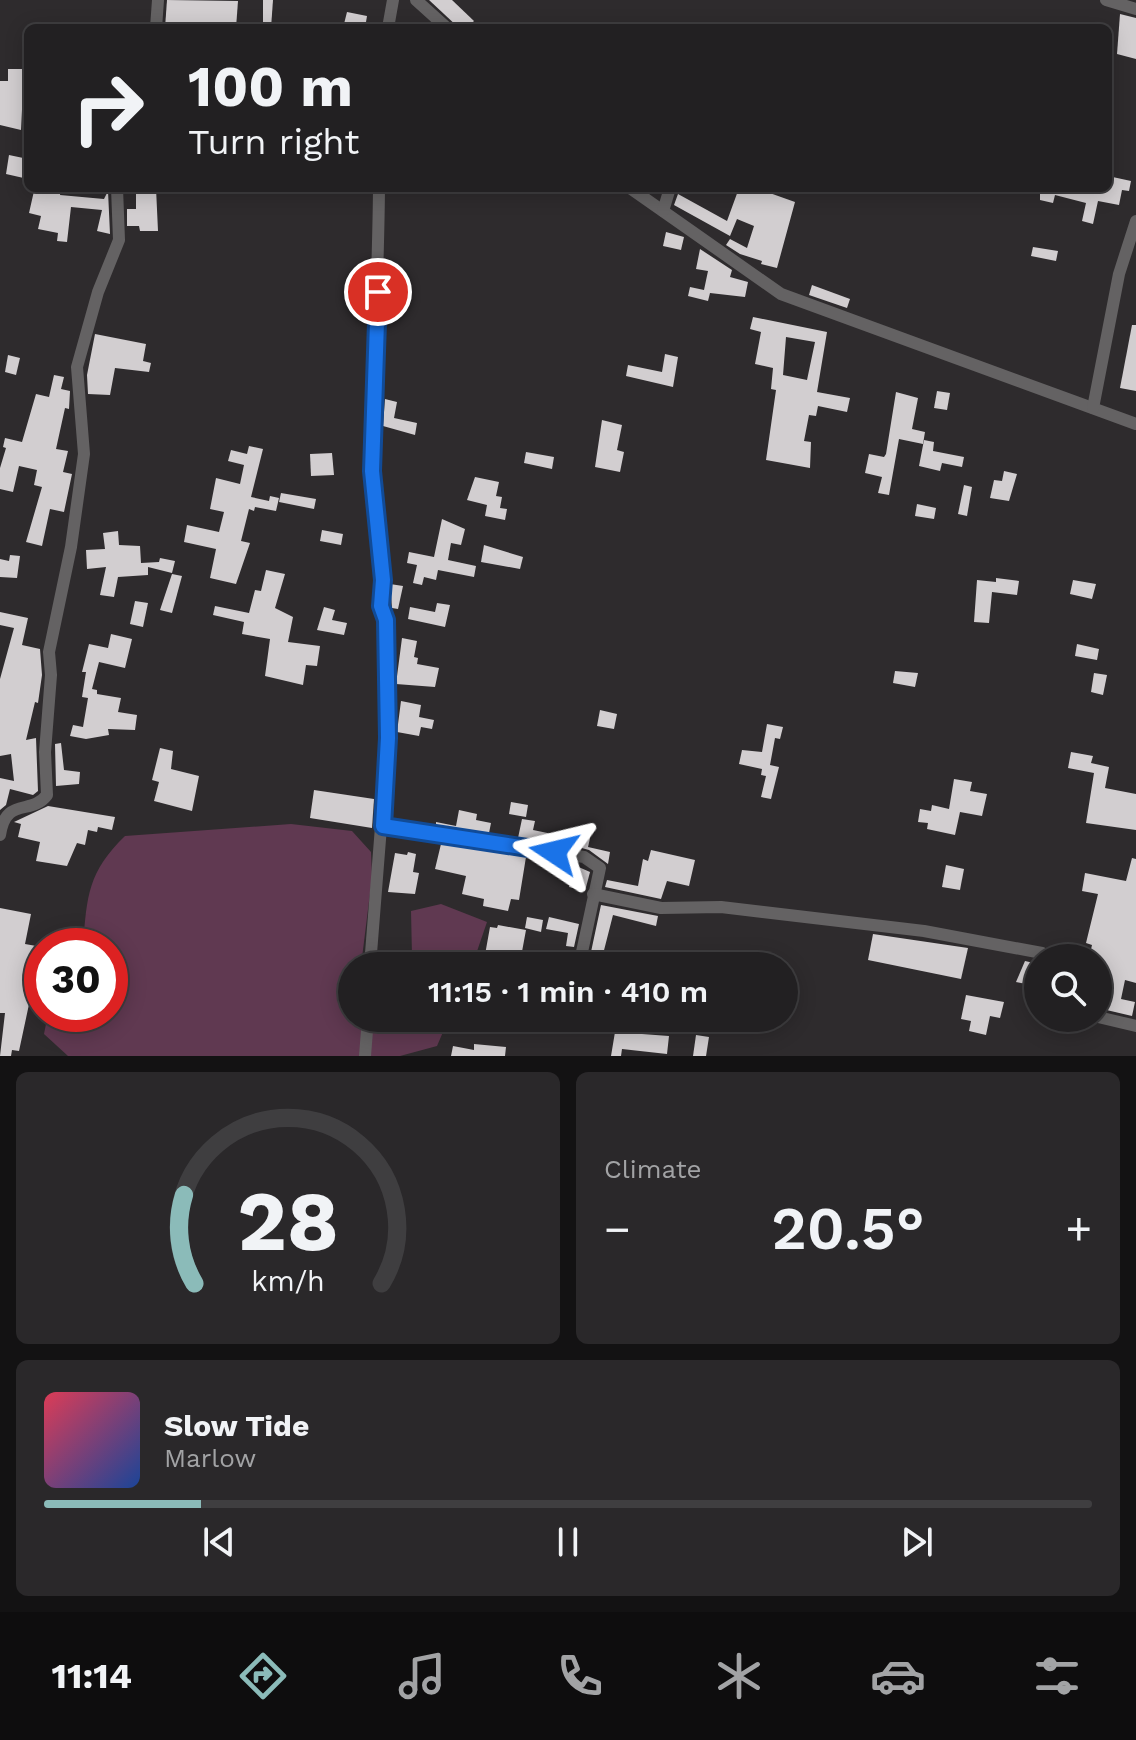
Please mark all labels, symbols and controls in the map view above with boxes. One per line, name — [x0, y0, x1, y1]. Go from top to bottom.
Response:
text: 100 m — [188, 54, 353, 120]
icon: right — [56, 56, 160, 160]
text: Turn right — [188, 121, 359, 163]
pin — [344, 258, 412, 326]
icon: arrive — [356, 270, 400, 314]
position arrow — [512, 810, 596, 894]
speed limit sign: 30 — [24, 928, 128, 1032]
map controls — [1024, 944, 1112, 1032]
button: search — [1024, 944, 1112, 1032]
text: 11:15 · 1 min · 410 m — [428, 974, 708, 1009]
text: Climate — [604, 1154, 702, 1184]
text: 28 — [237, 1173, 339, 1270]
text: 20.5° — [771, 1193, 925, 1264]
text: − — [604, 1203, 631, 1255]
text: + — [1065, 1203, 1092, 1255]
text: km/h — [251, 1264, 325, 1298]
text: Slow Tide — [164, 1408, 309, 1443]
text: Marlow — [164, 1443, 256, 1473]
icon: previous — [197, 1520, 241, 1564]
icon: pause — [546, 1520, 590, 1564]
icon: next — [895, 1520, 939, 1564]
icon: directions — [235, 1648, 291, 1704]
icon: music — [394, 1648, 450, 1704]
icon: phone — [552, 1648, 608, 1704]
icon: climate — [711, 1648, 767, 1704]
icon: car — [870, 1648, 926, 1704]
icon: filters — [1029, 1648, 1085, 1704]
text: 11:14 — [51, 1655, 132, 1697]

